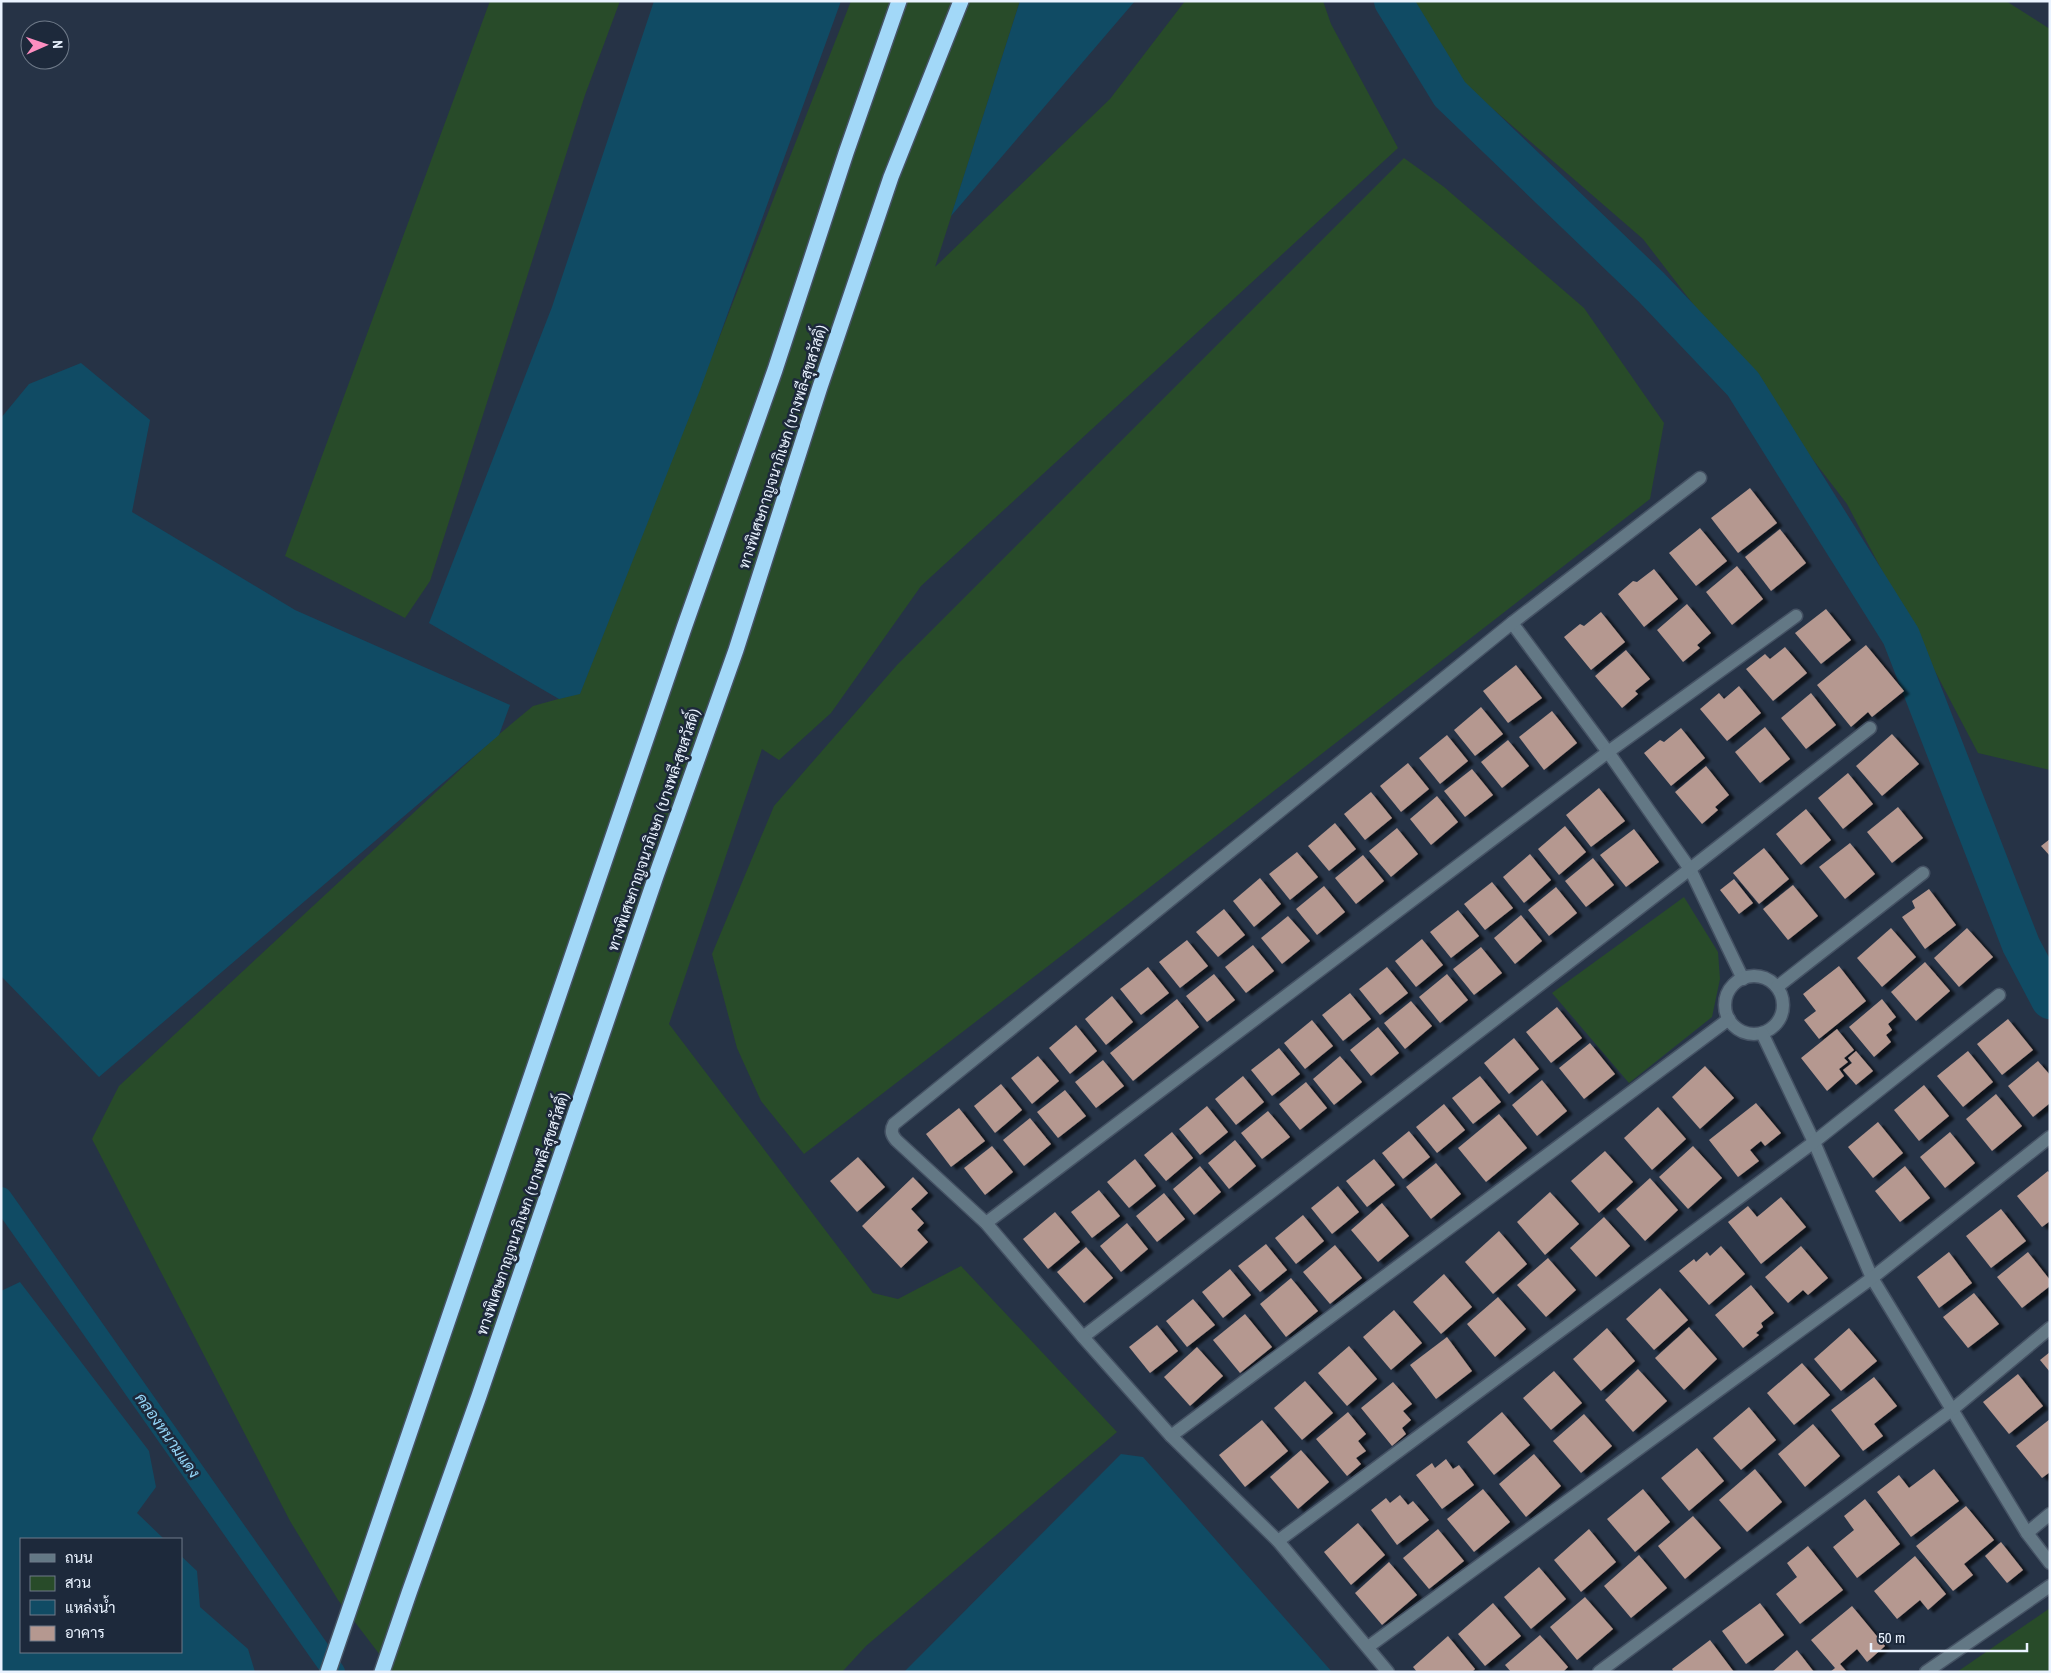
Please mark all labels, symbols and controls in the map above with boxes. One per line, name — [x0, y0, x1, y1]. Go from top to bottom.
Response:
north arrow — [20, 20, 70, 70]
text: N — [49, 40, 67, 49]
street label: ทางพิเศษกาญจนาภิเษก (บางพลี-สุขสวัสดิ์) — [729, 321, 833, 572]
street label: ทางพิเศษกาญจนาภิเษก (บางพลี-สุขสวัสดิ์) — [598, 704, 706, 954]
street label: ทางพิเศษกาญจนาภิเษก (บางพลี-สุขสวัสดิ์) — [467, 1088, 575, 1338]
water label: คลองหนามแดง — [130, 1388, 206, 1482]
legend — [20, 1538, 182, 1653]
text: ถนน — [65, 1547, 93, 1568]
text: สวน — [65, 1572, 91, 1593]
text: แหล่งน้ำ — [65, 1595, 116, 1618]
scale bar — [1871, 1620, 2027, 1652]
text: อาคาร — [65, 1622, 105, 1643]
text: 50 m — [1878, 1627, 1905, 1648]

